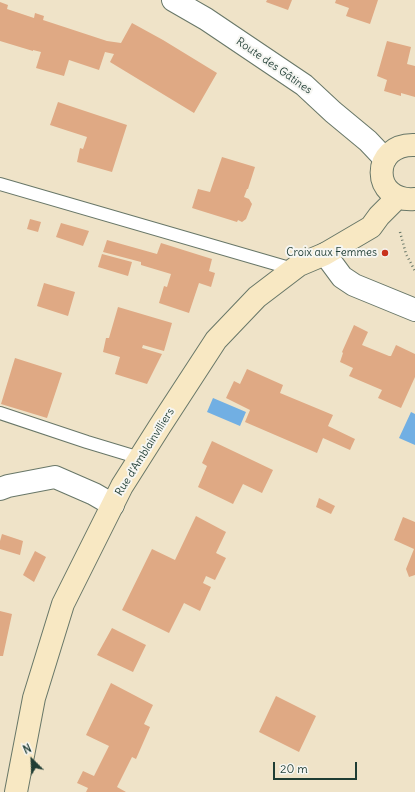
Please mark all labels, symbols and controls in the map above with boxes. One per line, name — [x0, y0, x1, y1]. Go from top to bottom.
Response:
street label: Route des Gâtines — [234, 35, 314, 97]
place label: Croix aux Femmes — [286, 246, 377, 260]
marker: Croix aux Femmes — [380, 248, 390, 258]
street label: Rue d'Amblainvilliers — [113, 406, 177, 498]
north arrow — [12, 740, 52, 780]
text: N — [21, 741, 33, 757]
scale bar — [275, 754, 359, 780]
text: 20 m — [280, 761, 308, 776]

